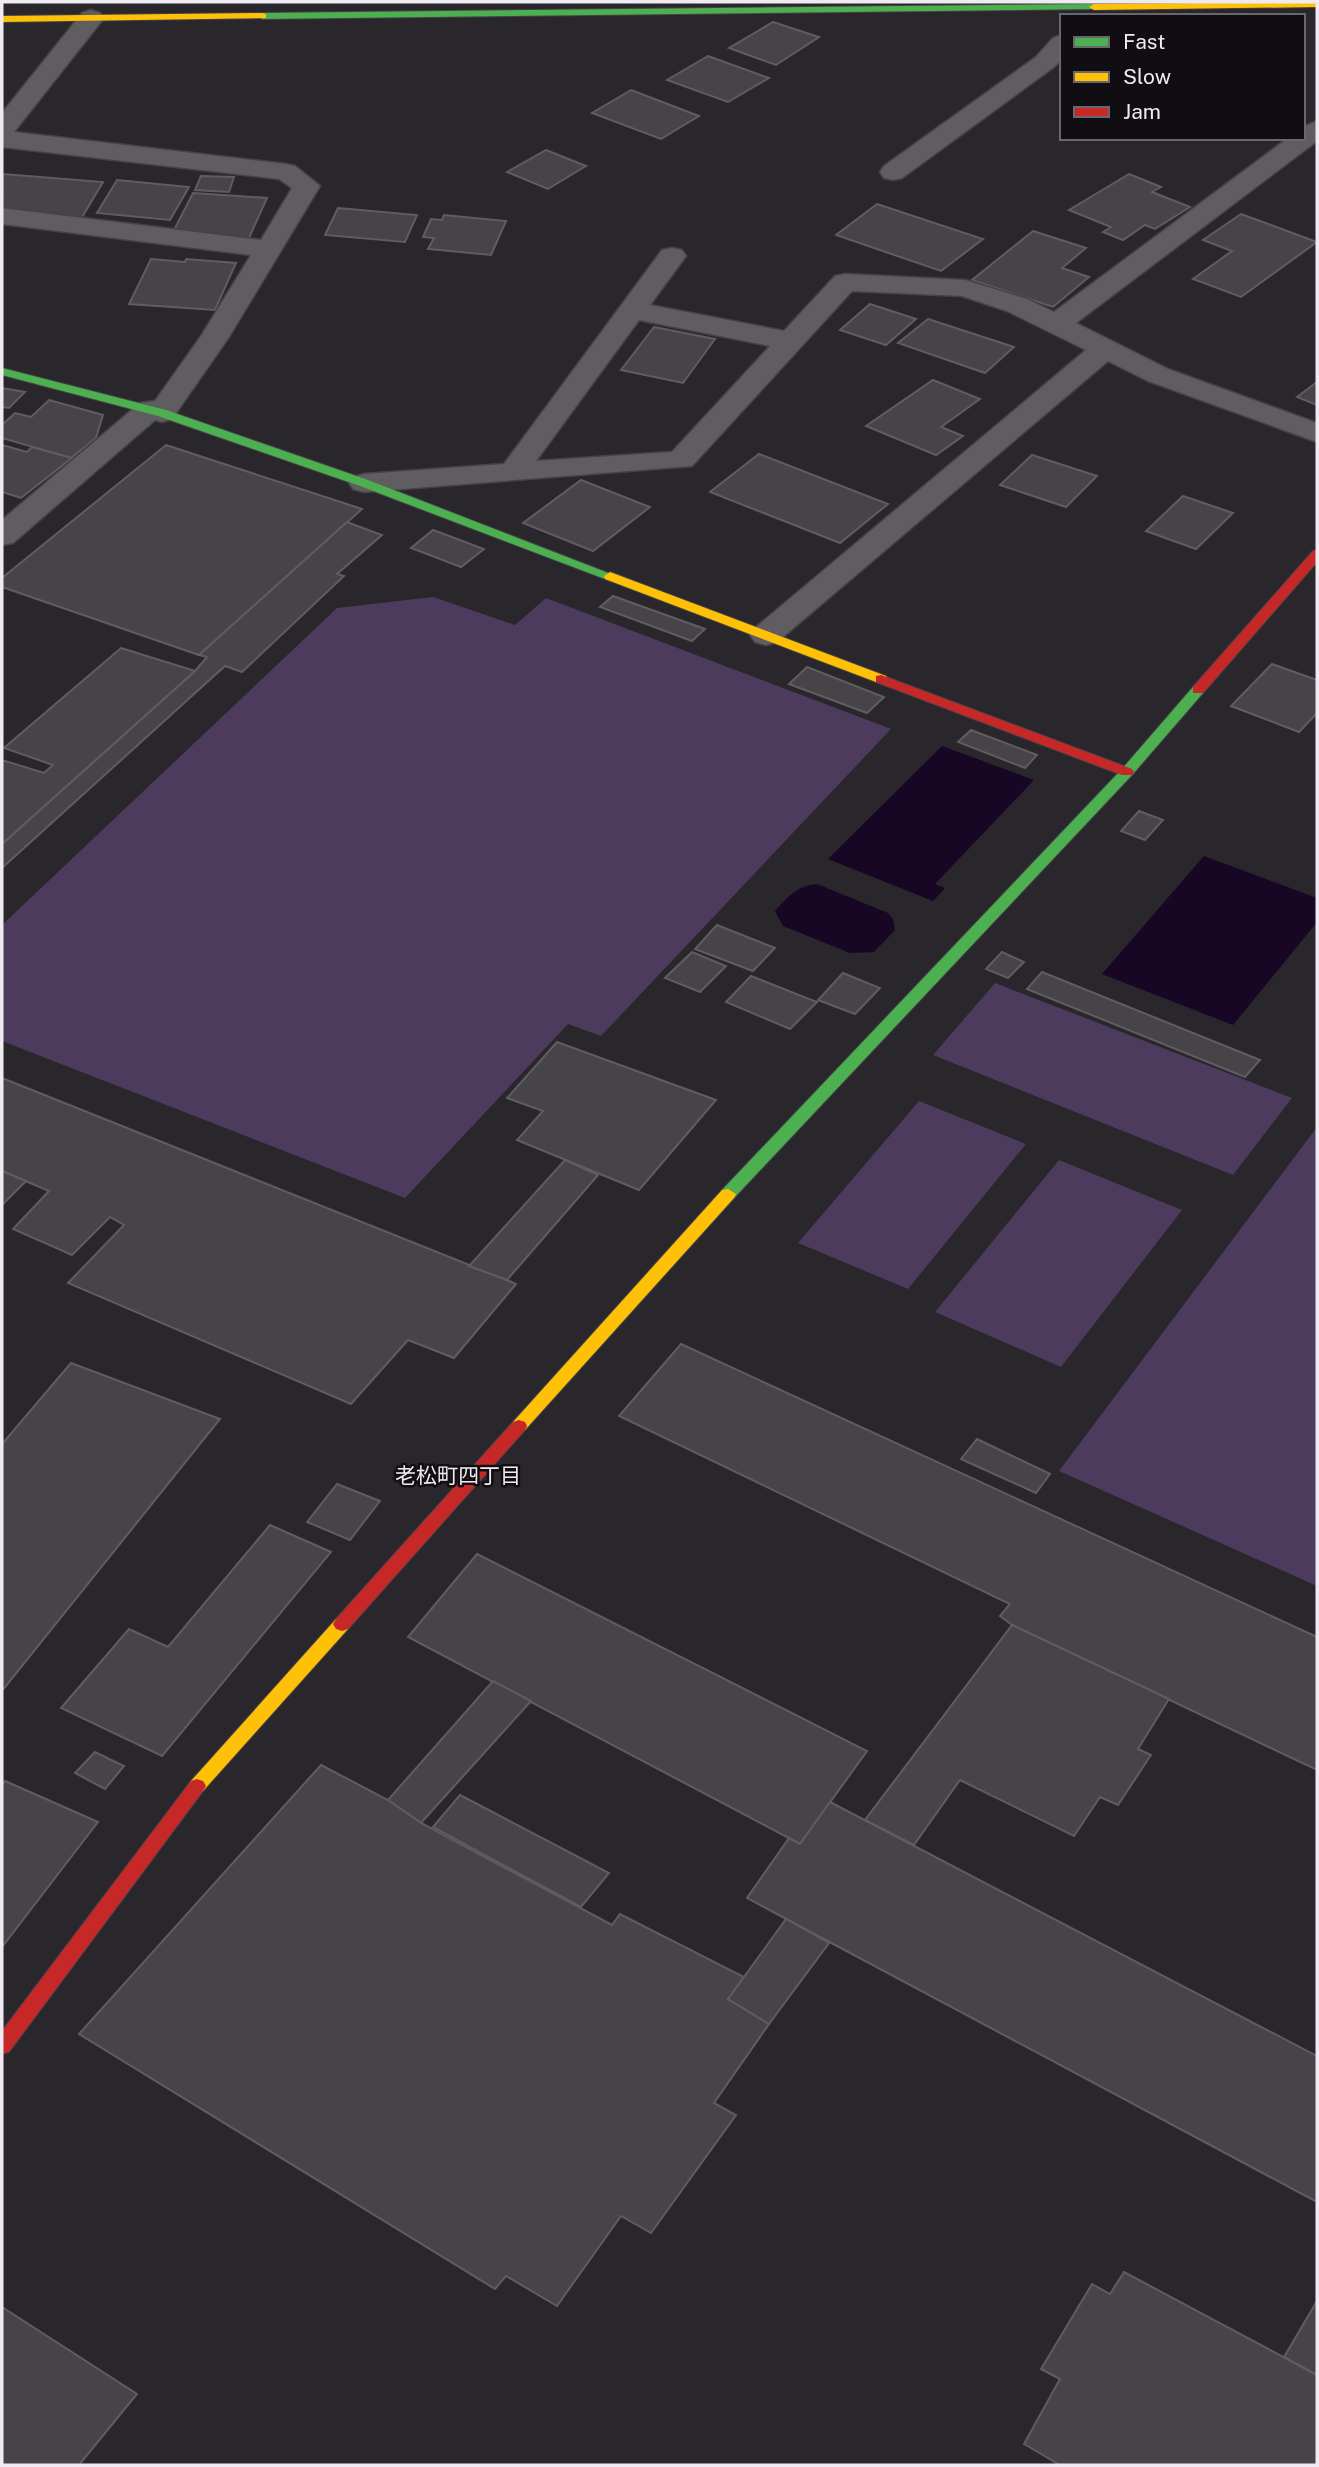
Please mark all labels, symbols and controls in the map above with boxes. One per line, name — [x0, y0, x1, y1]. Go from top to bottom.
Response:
legend — [1060, 14, 1305, 140]
text: Fast — [1123, 29, 1165, 54]
text: Slow — [1123, 64, 1171, 89]
text: Jam — [1123, 99, 1161, 124]
district label: 老松町四丁目 — [395, 1463, 521, 1488]

